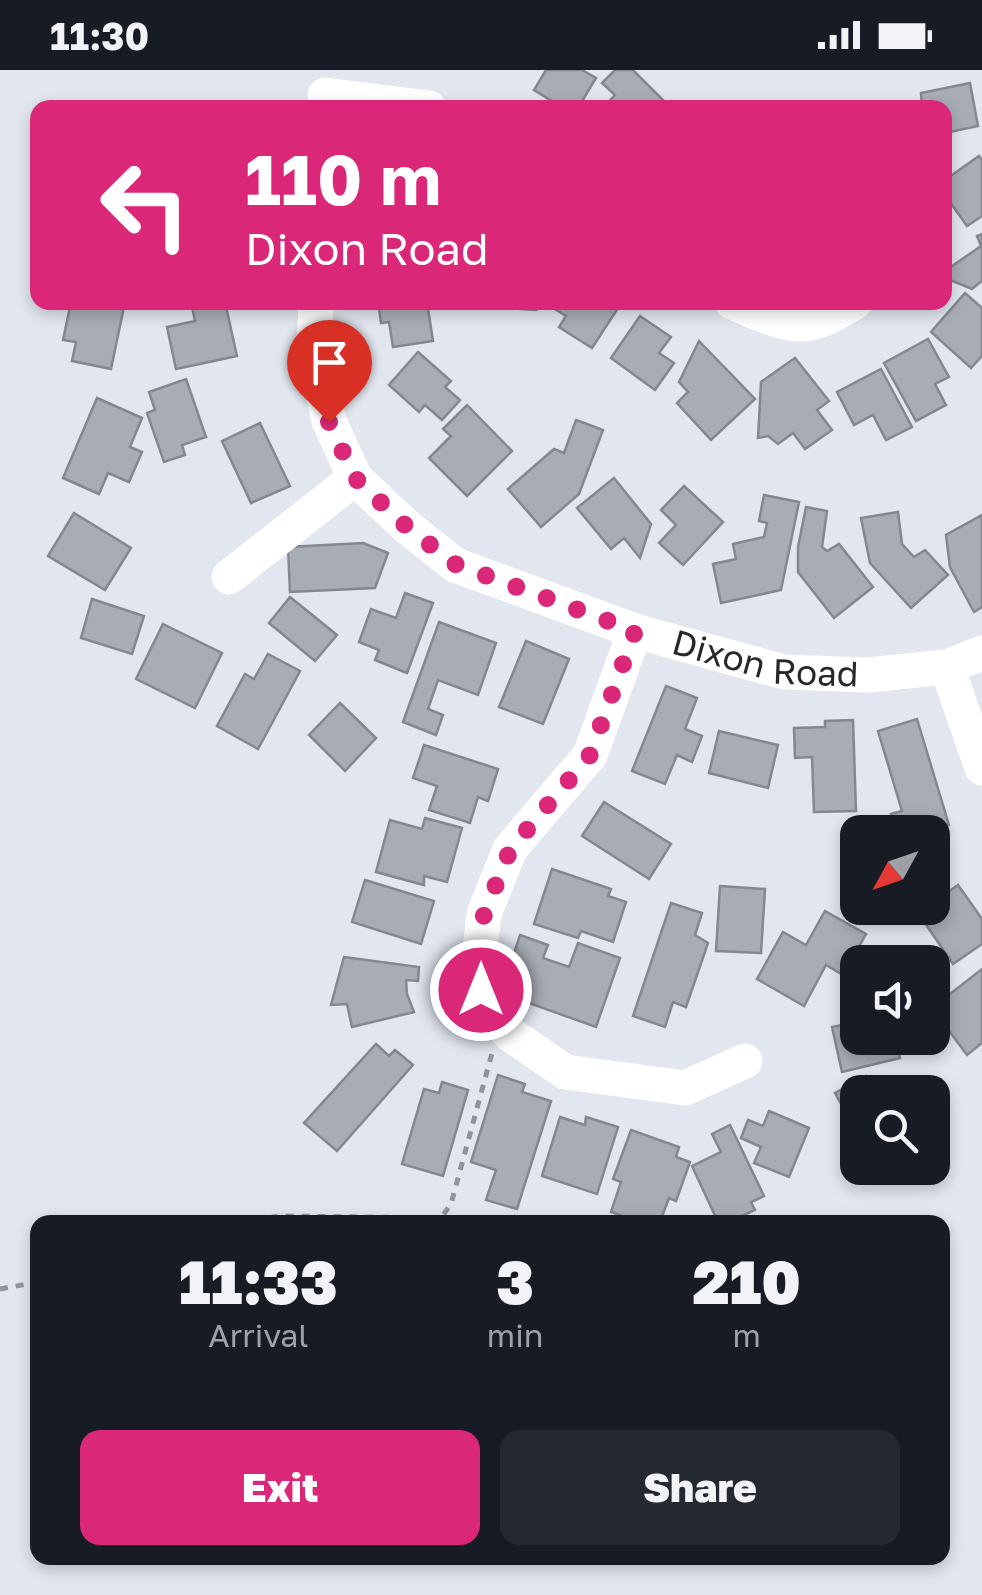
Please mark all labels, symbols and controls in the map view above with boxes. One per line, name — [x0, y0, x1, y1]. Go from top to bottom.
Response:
text: 11:30 — [50, 13, 149, 58]
text: 110 m — [245, 136, 441, 220]
icon: left — [80, 140, 210, 270]
text: Dixon Road — [245, 221, 489, 275]
pin — [287, 320, 372, 423]
icon: arrive — [302, 335, 357, 390]
street label: Dixon Road — [668, 620, 859, 695]
north arrow — [840, 815, 950, 925]
map controls — [840, 815, 950, 1185]
position arrow — [429, 938, 533, 1042]
button: sound — [840, 945, 950, 1055]
button: search — [840, 1075, 950, 1185]
text: 11:33 — [179, 1245, 338, 1317]
text: 3 — [496, 1245, 534, 1317]
text: 210 — [692, 1245, 801, 1317]
text: Arrival — [208, 1316, 309, 1354]
text: min — [487, 1316, 543, 1354]
text: m — [733, 1316, 761, 1354]
button: Exit — [80, 1430, 480, 1545]
button: Share — [500, 1430, 900, 1545]

